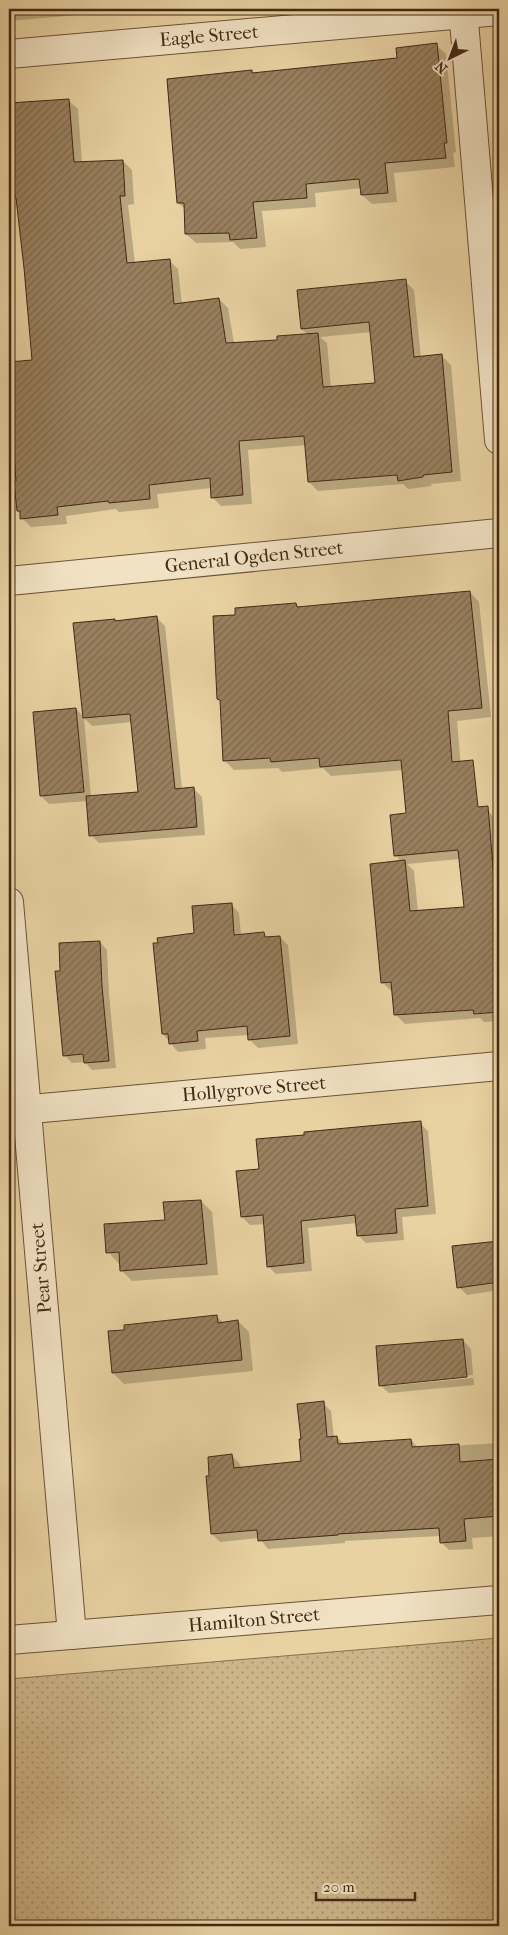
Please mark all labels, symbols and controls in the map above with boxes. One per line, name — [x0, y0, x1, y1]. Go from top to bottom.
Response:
street label: Eagle Street — [159, 21, 260, 51]
north arrow — [426, 32, 476, 82]
text: N — [432, 57, 451, 77]
street label: General Ogden Street — [164, 537, 345, 577]
street label: Hollygrove Street — [181, 1072, 327, 1106]
street label: Pear Street — [26, 1221, 56, 1315]
street label: Hamilton Street — [187, 1603, 321, 1637]
scale bar — [316, 1870, 414, 1902]
text: 20 m — [323, 1878, 355, 1896]

